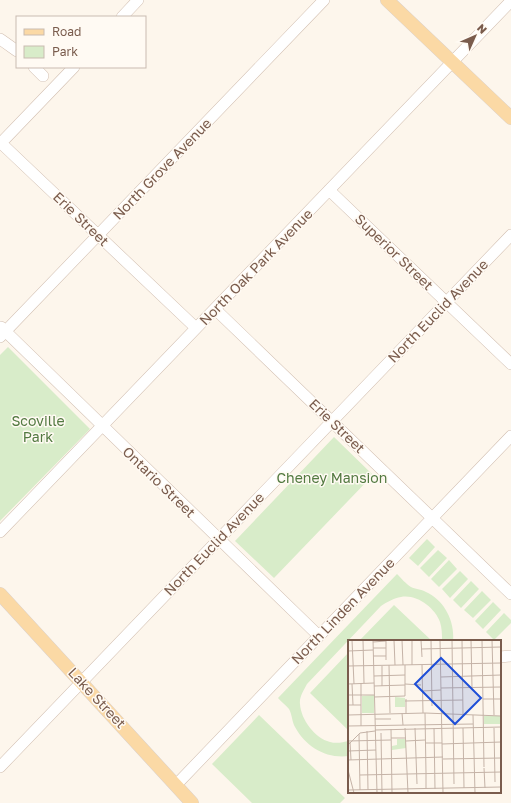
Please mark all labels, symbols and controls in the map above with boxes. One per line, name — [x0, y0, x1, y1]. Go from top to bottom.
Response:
legend — [16, 16, 146, 68]
north arrow — [455, 16, 495, 56]
text: N — [475, 21, 490, 36]
text: Road — [52, 24, 81, 39]
text: Park — [52, 44, 78, 59]
street label: North Grove Avenue — [109, 114, 214, 223]
street label: Erie Street — [50, 188, 113, 249]
street label: North Oak Park Avenue — [196, 205, 316, 328]
street label: Superior Street — [352, 210, 437, 293]
street label: North Euclid Avenue — [384, 256, 491, 366]
street label: Erie Street — [306, 395, 369, 456]
park label: Scoville Park — [11, 412, 65, 445]
street label: Ontario Street — [119, 443, 199, 521]
park label: Cheney Mansion — [277, 469, 387, 486]
street label: North Euclid Avenue — [160, 489, 267, 599]
street label: North Linden Avenue — [288, 554, 398, 667]
inset map — [348, 640, 501, 793]
street label: Lake Street — [65, 664, 130, 732]

